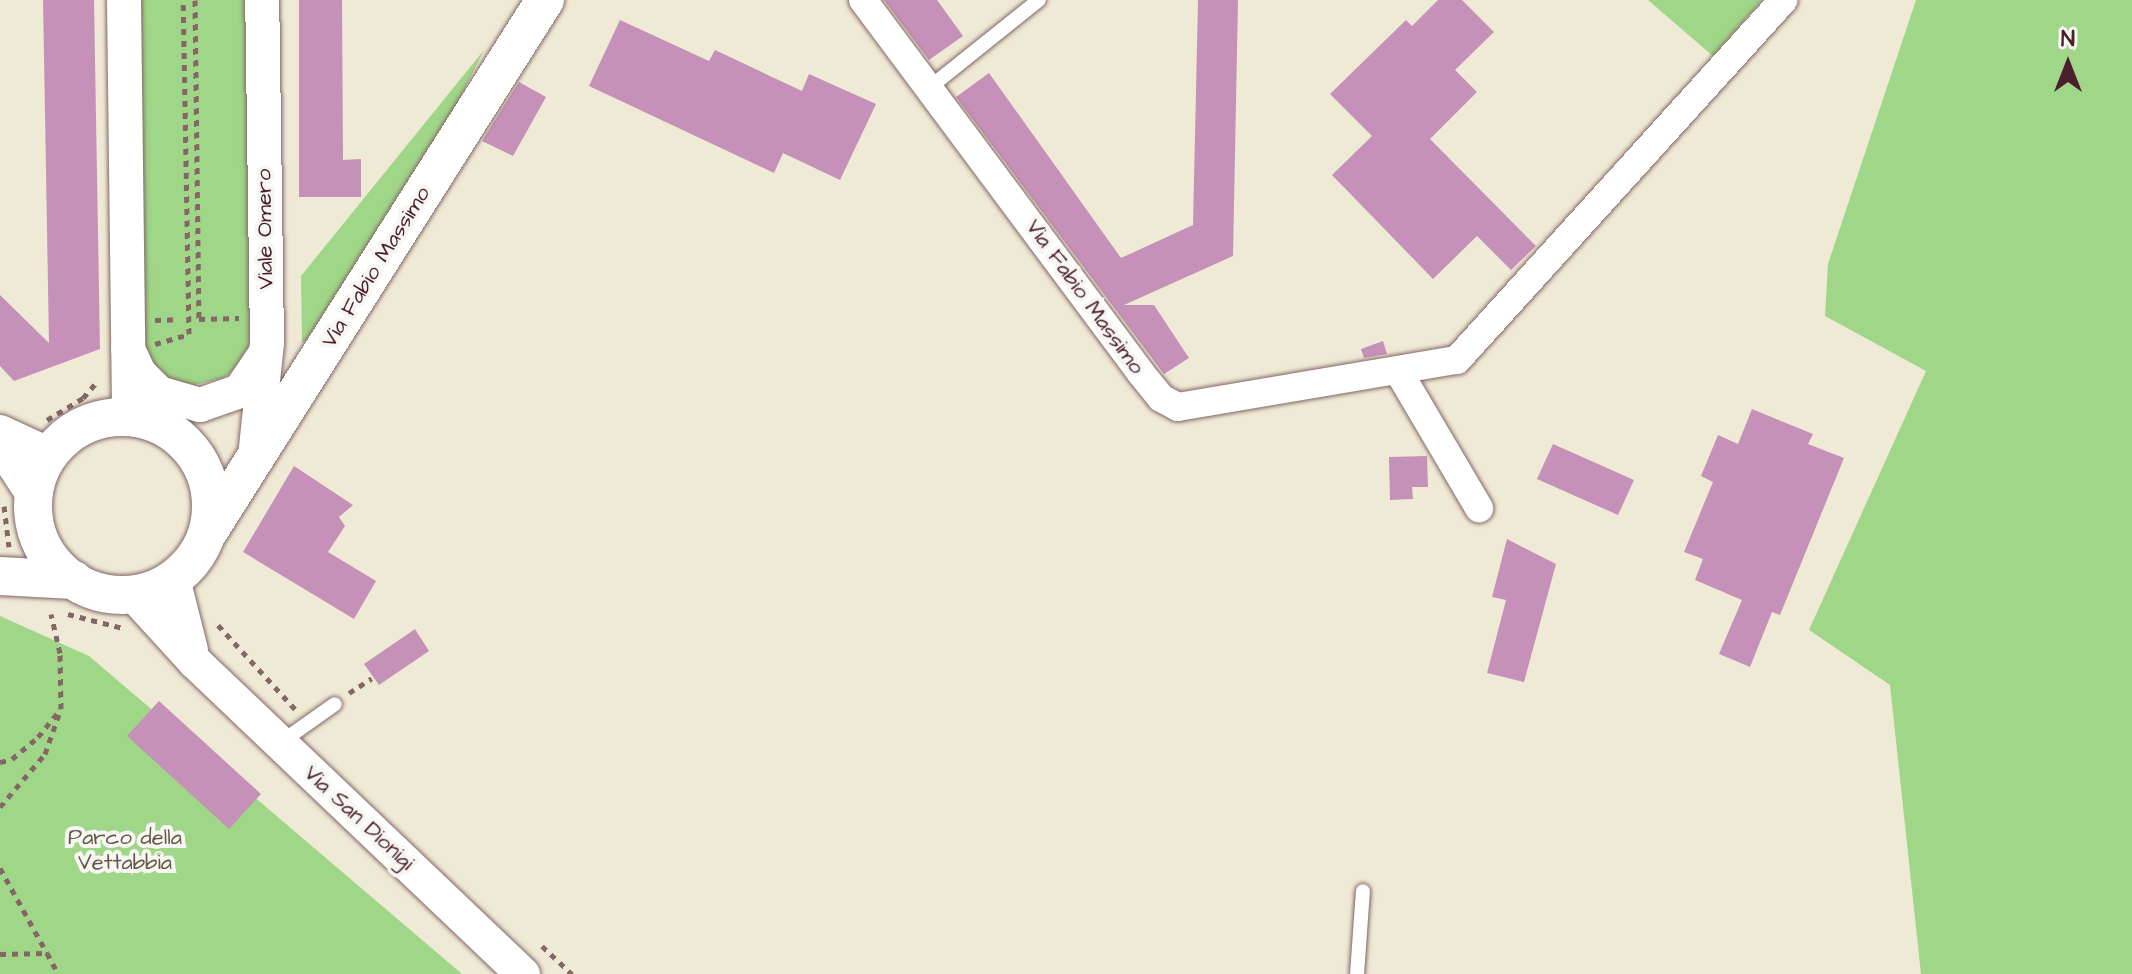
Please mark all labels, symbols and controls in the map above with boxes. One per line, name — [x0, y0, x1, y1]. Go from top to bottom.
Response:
north arrow — [2028, 24, 2108, 104]
text: N — [2061, 24, 2075, 55]
street label: Viale Omero — [251, 168, 279, 290]
street label: Via Fabio Massimo — [316, 182, 436, 352]
street label: Via Fabio Massimo — [1020, 215, 1150, 379]
street label: Via San Dionigi — [298, 760, 420, 876]
park label: Parco della Vettabbia — [68, 824, 182, 876]

